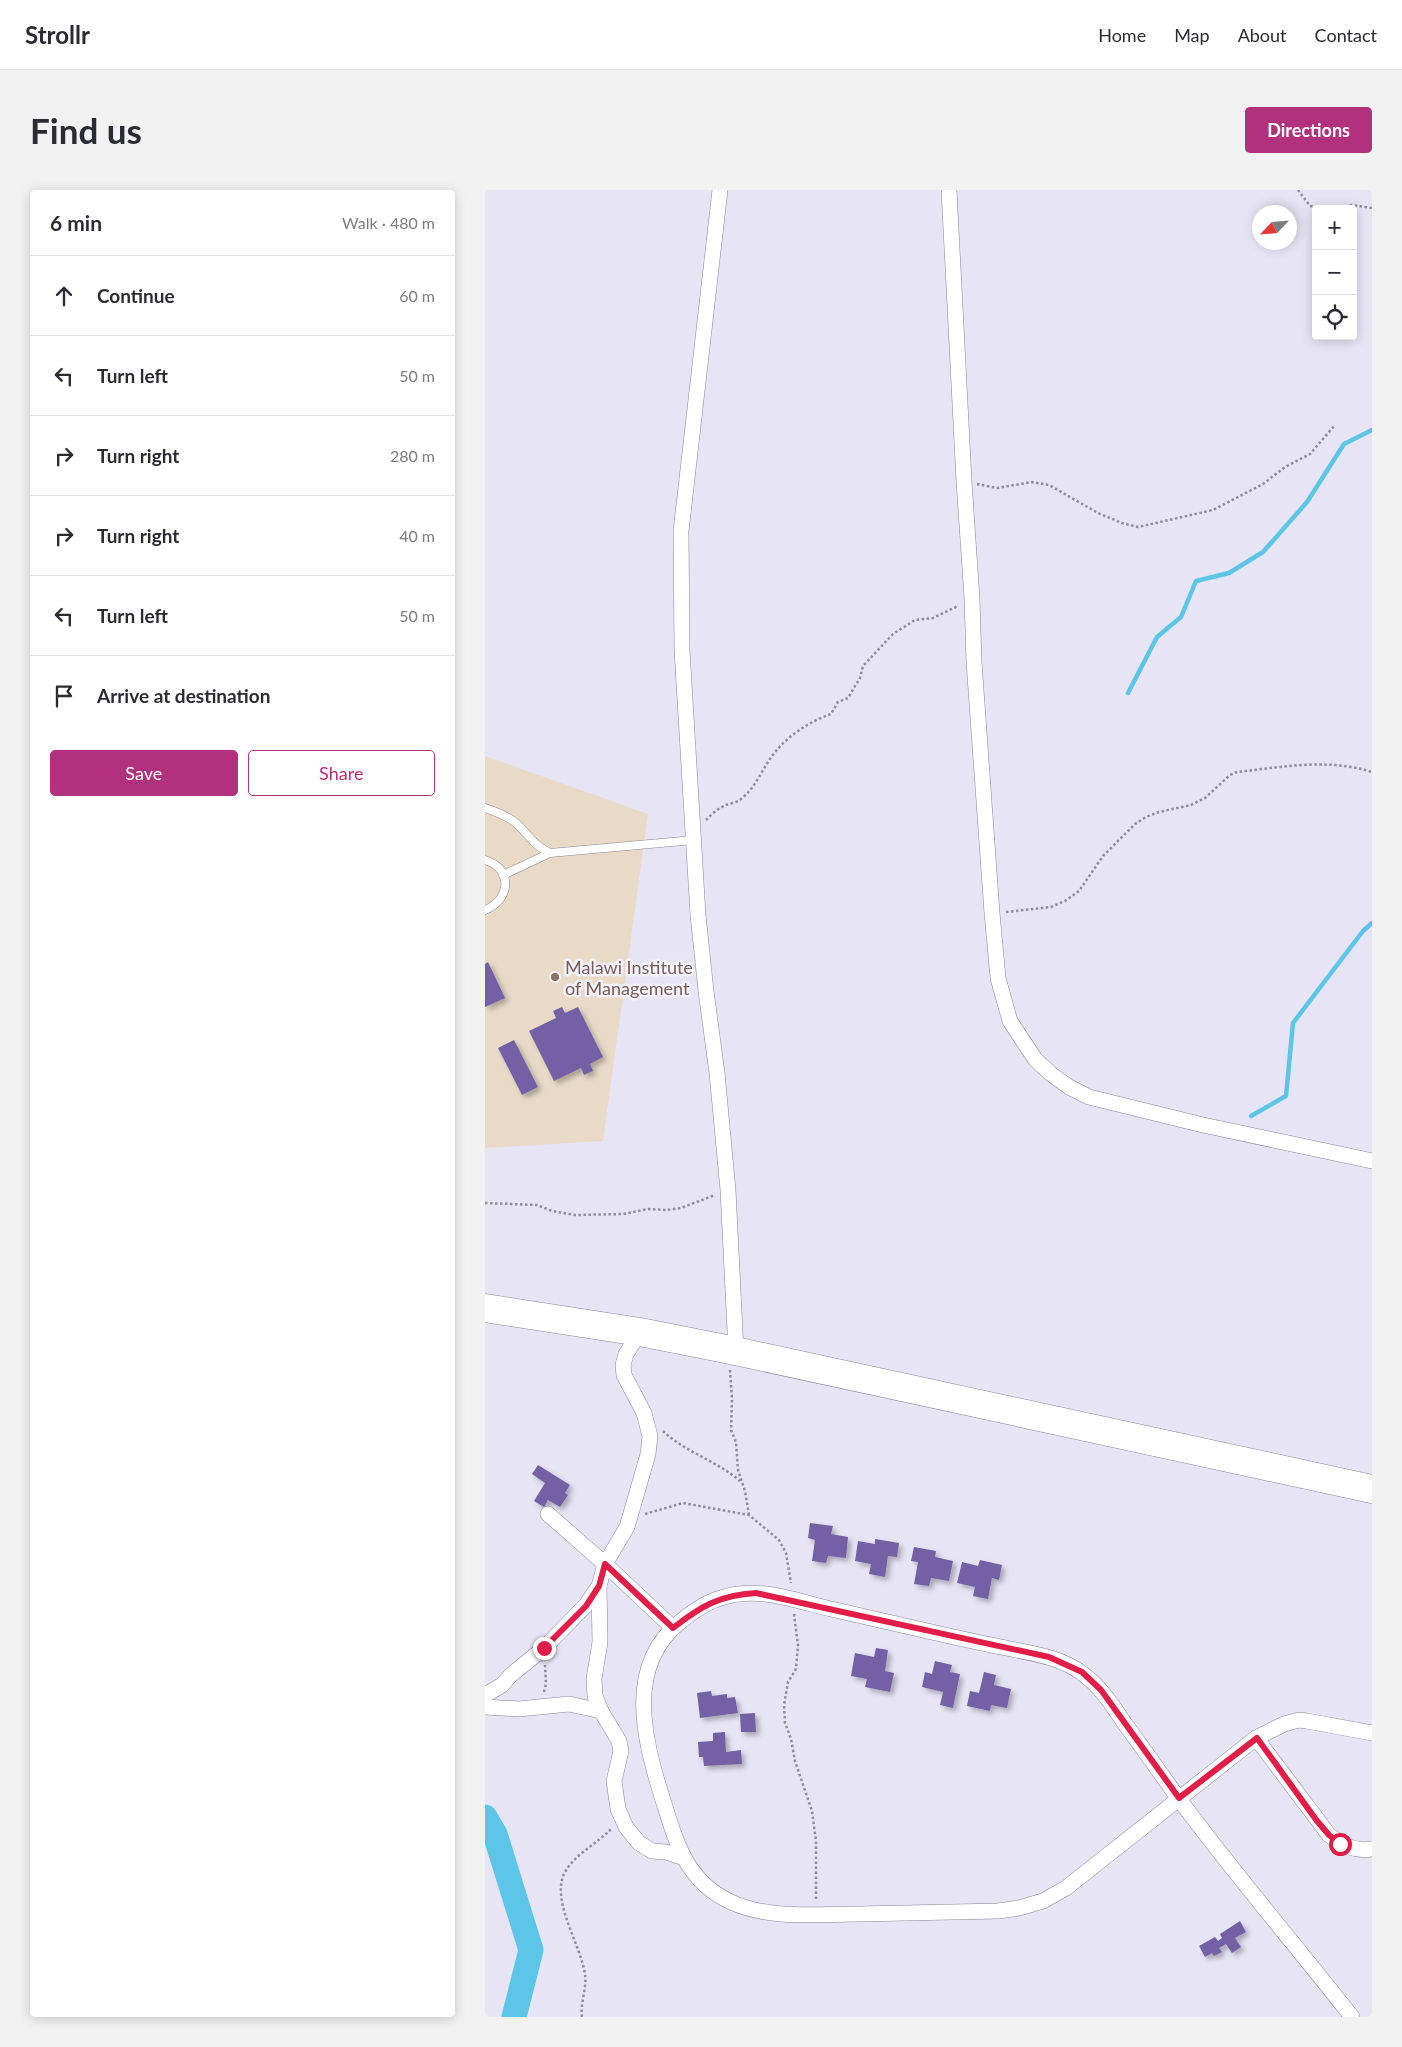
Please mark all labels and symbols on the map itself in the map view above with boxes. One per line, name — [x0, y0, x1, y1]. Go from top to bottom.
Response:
north arrow — [1252, 205, 1297, 250]
place label: Malawi Institute of Management — [565, 956, 693, 999]
marker: Malawi Institute of Management — [549, 971, 561, 983]
route end — [533, 1637, 556, 1660]
route start — [1329, 1833, 1352, 1856]

